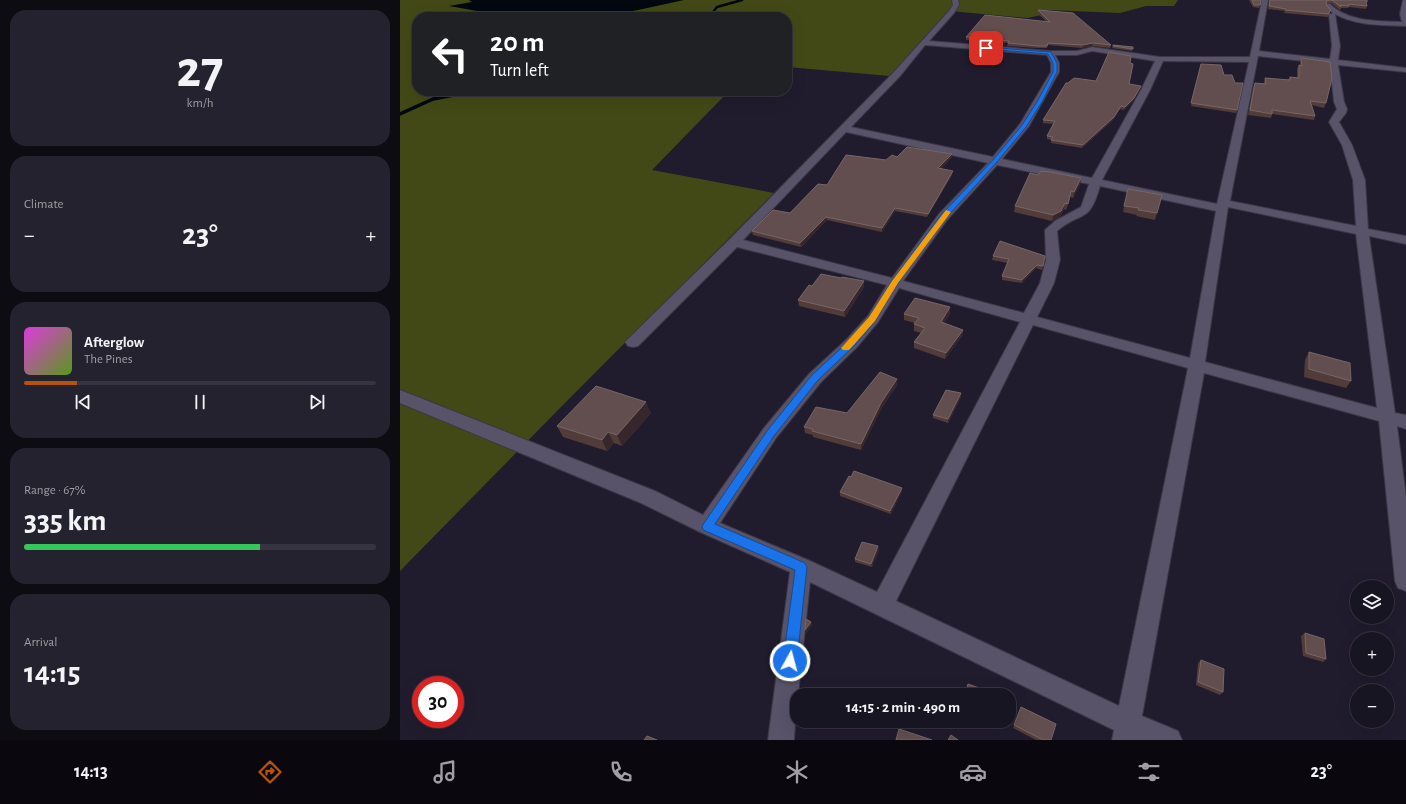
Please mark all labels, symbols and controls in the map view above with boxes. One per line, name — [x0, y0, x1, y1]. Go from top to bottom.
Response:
icon: left — [424, 28, 476, 80]
text: 20 m — [490, 29, 545, 57]
pin — [969, 31, 1003, 65]
icon: arrive — [975, 37, 997, 59]
text: 27 — [177, 44, 223, 96]
text: Turn left — [490, 62, 549, 80]
text: km/h — [187, 97, 213, 110]
text: Climate — [24, 198, 63, 211]
text: 23° — [182, 220, 218, 250]
text: − — [24, 224, 35, 246]
text: + — [365, 224, 376, 246]
text: Afterglow — [84, 335, 144, 350]
text: The Pines — [84, 353, 133, 366]
icon: previous — [72, 391, 94, 413]
icon: pause — [189, 391, 211, 413]
icon: next — [306, 391, 328, 413]
text: Range · 67% — [24, 484, 85, 497]
text: 335 km — [24, 506, 106, 536]
map controls — [1350, 580, 1394, 728]
button: layers — [1350, 580, 1394, 624]
button: + — [1350, 632, 1394, 676]
text: Arrival — [24, 636, 57, 649]
position arrow — [769, 640, 811, 682]
text: 14:15 — [24, 658, 81, 688]
speed limit sign: 30 — [412, 676, 464, 728]
button: − — [1350, 684, 1394, 728]
text: 14:15 · 2 min · 490 m — [846, 700, 960, 715]
icon: directions — [256, 758, 284, 786]
icon: music — [431, 758, 459, 786]
icon: phone — [607, 758, 635, 786]
icon: climate — [783, 758, 811, 786]
icon: car — [959, 758, 987, 786]
icon: filters — [1135, 758, 1163, 786]
text: 14:13 — [74, 763, 108, 781]
text: 23° — [1311, 763, 1332, 781]

